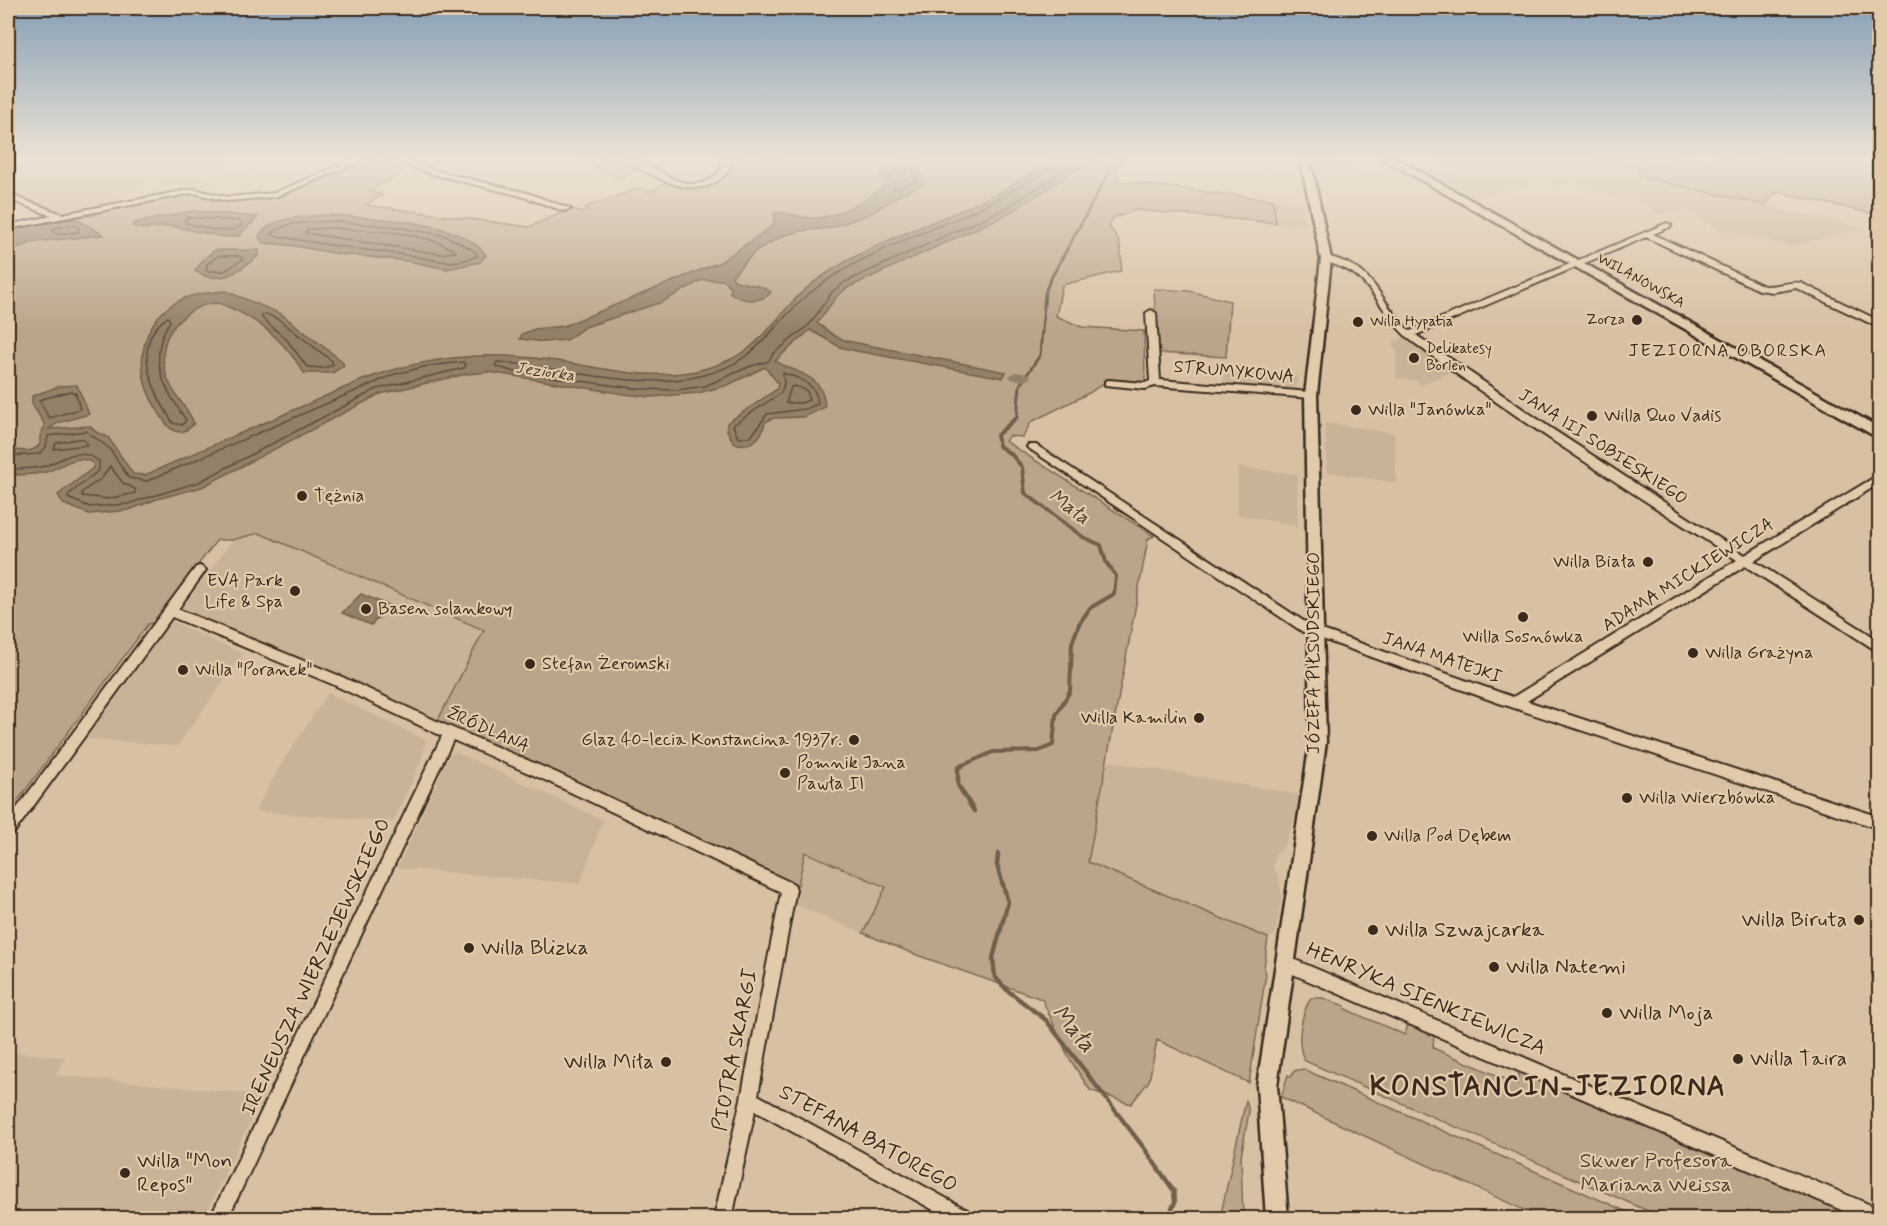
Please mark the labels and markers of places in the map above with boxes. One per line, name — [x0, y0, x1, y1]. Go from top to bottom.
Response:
place label: Zorza — [1586, 310, 1625, 330]
place label: Willa Hypatia — [1370, 312, 1454, 332]
marker: Zorza — [1630, 313, 1644, 327]
marker: Willa Hypatia — [1351, 315, 1365, 329]
place label: Delikatesy Borlen — [1426, 339, 1492, 376]
marker: Delikatesy Borlen — [1407, 351, 1421, 365]
place label: Willa "Janówka" — [1368, 398, 1491, 422]
marker: Willa "Janówka" — [1349, 403, 1363, 417]
place label: Willa Quo Vadis — [1604, 404, 1721, 428]
marker: Willa Quo Vadis — [1585, 409, 1599, 423]
place label: Tężnia — [314, 484, 364, 508]
marker: Tężnia — [295, 489, 309, 503]
place label: Willa Biała — [1553, 550, 1636, 574]
marker: Willa Biała — [1641, 555, 1655, 569]
place label: EVA Park Life & Spa — [205, 569, 283, 614]
marker: EVA Park Life & Spa — [288, 584, 302, 598]
place label: Basen solankowy — [378, 597, 512, 621]
marker: Basen solankowy — [359, 602, 373, 616]
marker: Willa Sosnówka — [1516, 610, 1530, 624]
place label: Willa Sosnówka — [1462, 625, 1584, 649]
place label: Willa Grażyna — [1705, 641, 1813, 665]
marker: Willa Grażyna — [1686, 646, 1700, 660]
place label: Stefan Żeromski — [542, 652, 670, 676]
marker: Stefan Żeromski — [523, 657, 537, 671]
place label: Willa "Poranek" — [195, 658, 313, 682]
marker: Willa "Poranek" — [176, 663, 190, 677]
place label: Willa Kamilin — [1081, 706, 1187, 730]
marker: Willa Kamilin — [1192, 711, 1206, 725]
place label: Glaz 40-lecia Konstancina 1937r. — [581, 728, 842, 752]
marker: Glaz 40-lecia Konstancina 1937r. — [847, 733, 861, 747]
place label: Pomnik Jana Pawła II — [797, 751, 906, 796]
marker: Pomnik Jana Pawła II — [778, 766, 792, 780]
place label: Willa Wierzbówka — [1639, 786, 1775, 810]
marker: Willa Wierzbówka — [1620, 791, 1634, 805]
place label: Willa Pod Dębem — [1384, 824, 1512, 848]
marker: Willa Pod Dębem — [1365, 829, 1379, 843]
place label: Willa Biruta — [1742, 906, 1847, 934]
marker: Willa Biruta — [1852, 913, 1866, 927]
place label: Willa Szwajcarka — [1385, 916, 1545, 944]
marker: Willa Szwajcarka — [1366, 923, 1380, 937]
place label: Willa Blizka — [481, 934, 589, 962]
marker: Willa Blizka — [462, 941, 476, 955]
place label: Willa Natemi — [1506, 953, 1626, 981]
marker: Willa Natemi — [1487, 960, 1501, 974]
place label: Willa Moja — [1619, 999, 1714, 1027]
marker: Willa Moja — [1600, 1006, 1614, 1020]
place label: Willa Taira — [1750, 1045, 1847, 1073]
place label: Willa Miła — [564, 1048, 654, 1076]
marker: Willa Taira — [1731, 1052, 1745, 1066]
marker: Willa Miła — [659, 1055, 673, 1069]
place label: Willa "Mon Repos" — [137, 1147, 232, 1199]
marker: Willa "Mon Repos" — [118, 1166, 132, 1180]

